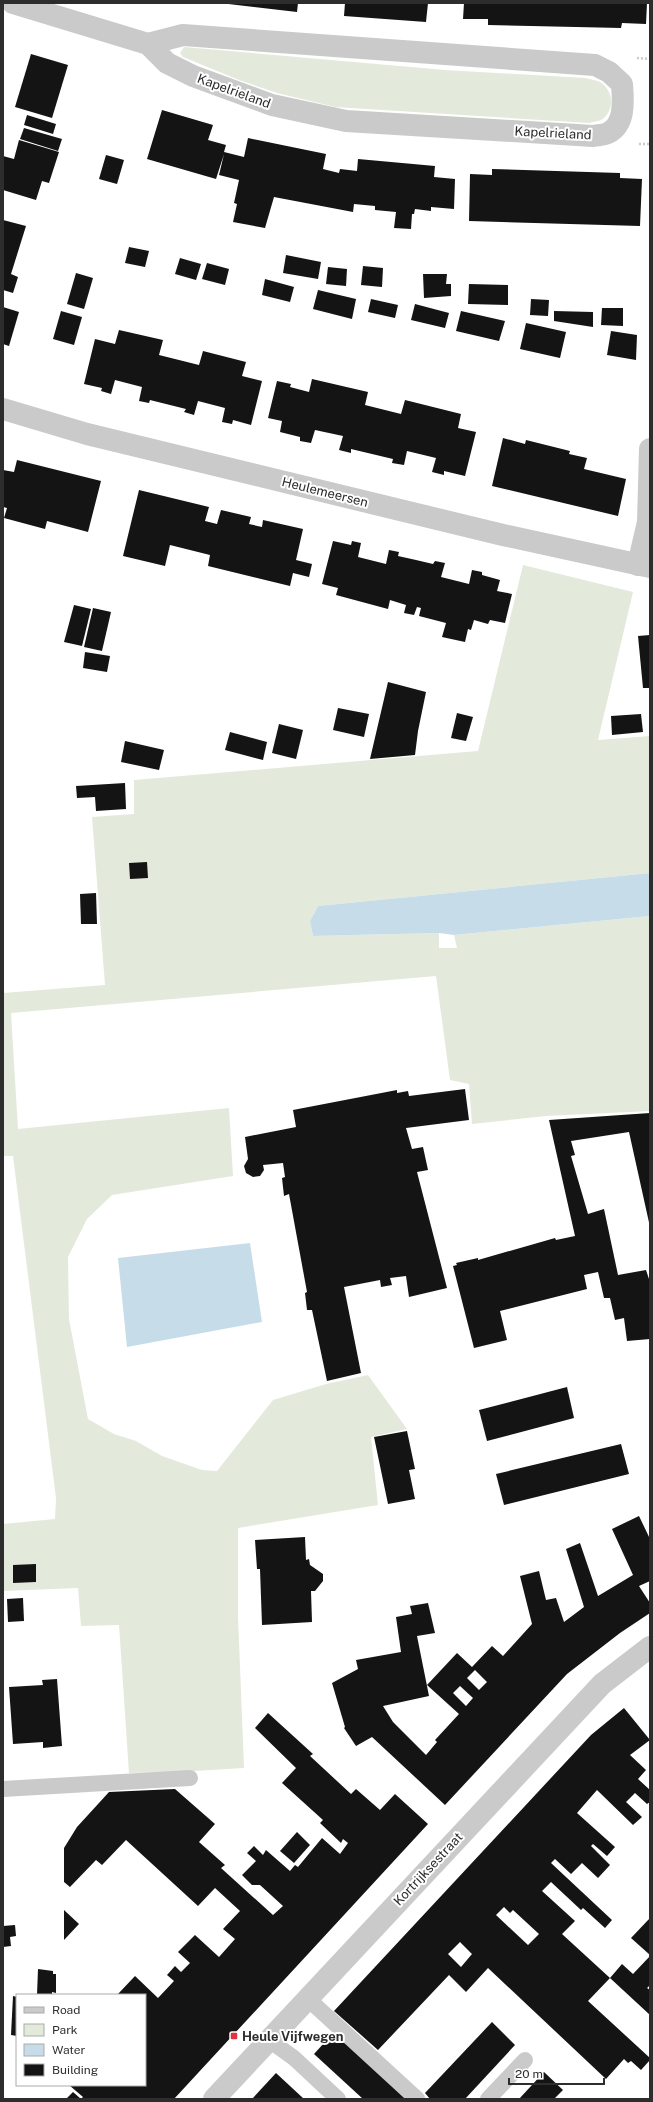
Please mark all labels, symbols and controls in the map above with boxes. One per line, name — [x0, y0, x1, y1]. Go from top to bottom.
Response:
street label: Kapelrieland — [195, 71, 273, 111]
street label: Kapelrieland — [514, 123, 592, 143]
street label: Heulemeersen — [280, 474, 370, 510]
street label: Kortrijksestraat — [390, 1829, 466, 1909]
legend — [16, 1994, 146, 2086]
text: Road — [52, 2003, 80, 2017]
text: Park — [52, 2023, 78, 2037]
place label: Heule Vijfwegen — [242, 2029, 343, 2044]
marker: Heule Vijfwegen — [229, 2031, 239, 2041]
text: Water — [52, 2043, 86, 2057]
scale bar — [509, 2060, 604, 2086]
text: Building — [52, 2063, 98, 2077]
text: 20 m — [515, 2067, 543, 2081]

